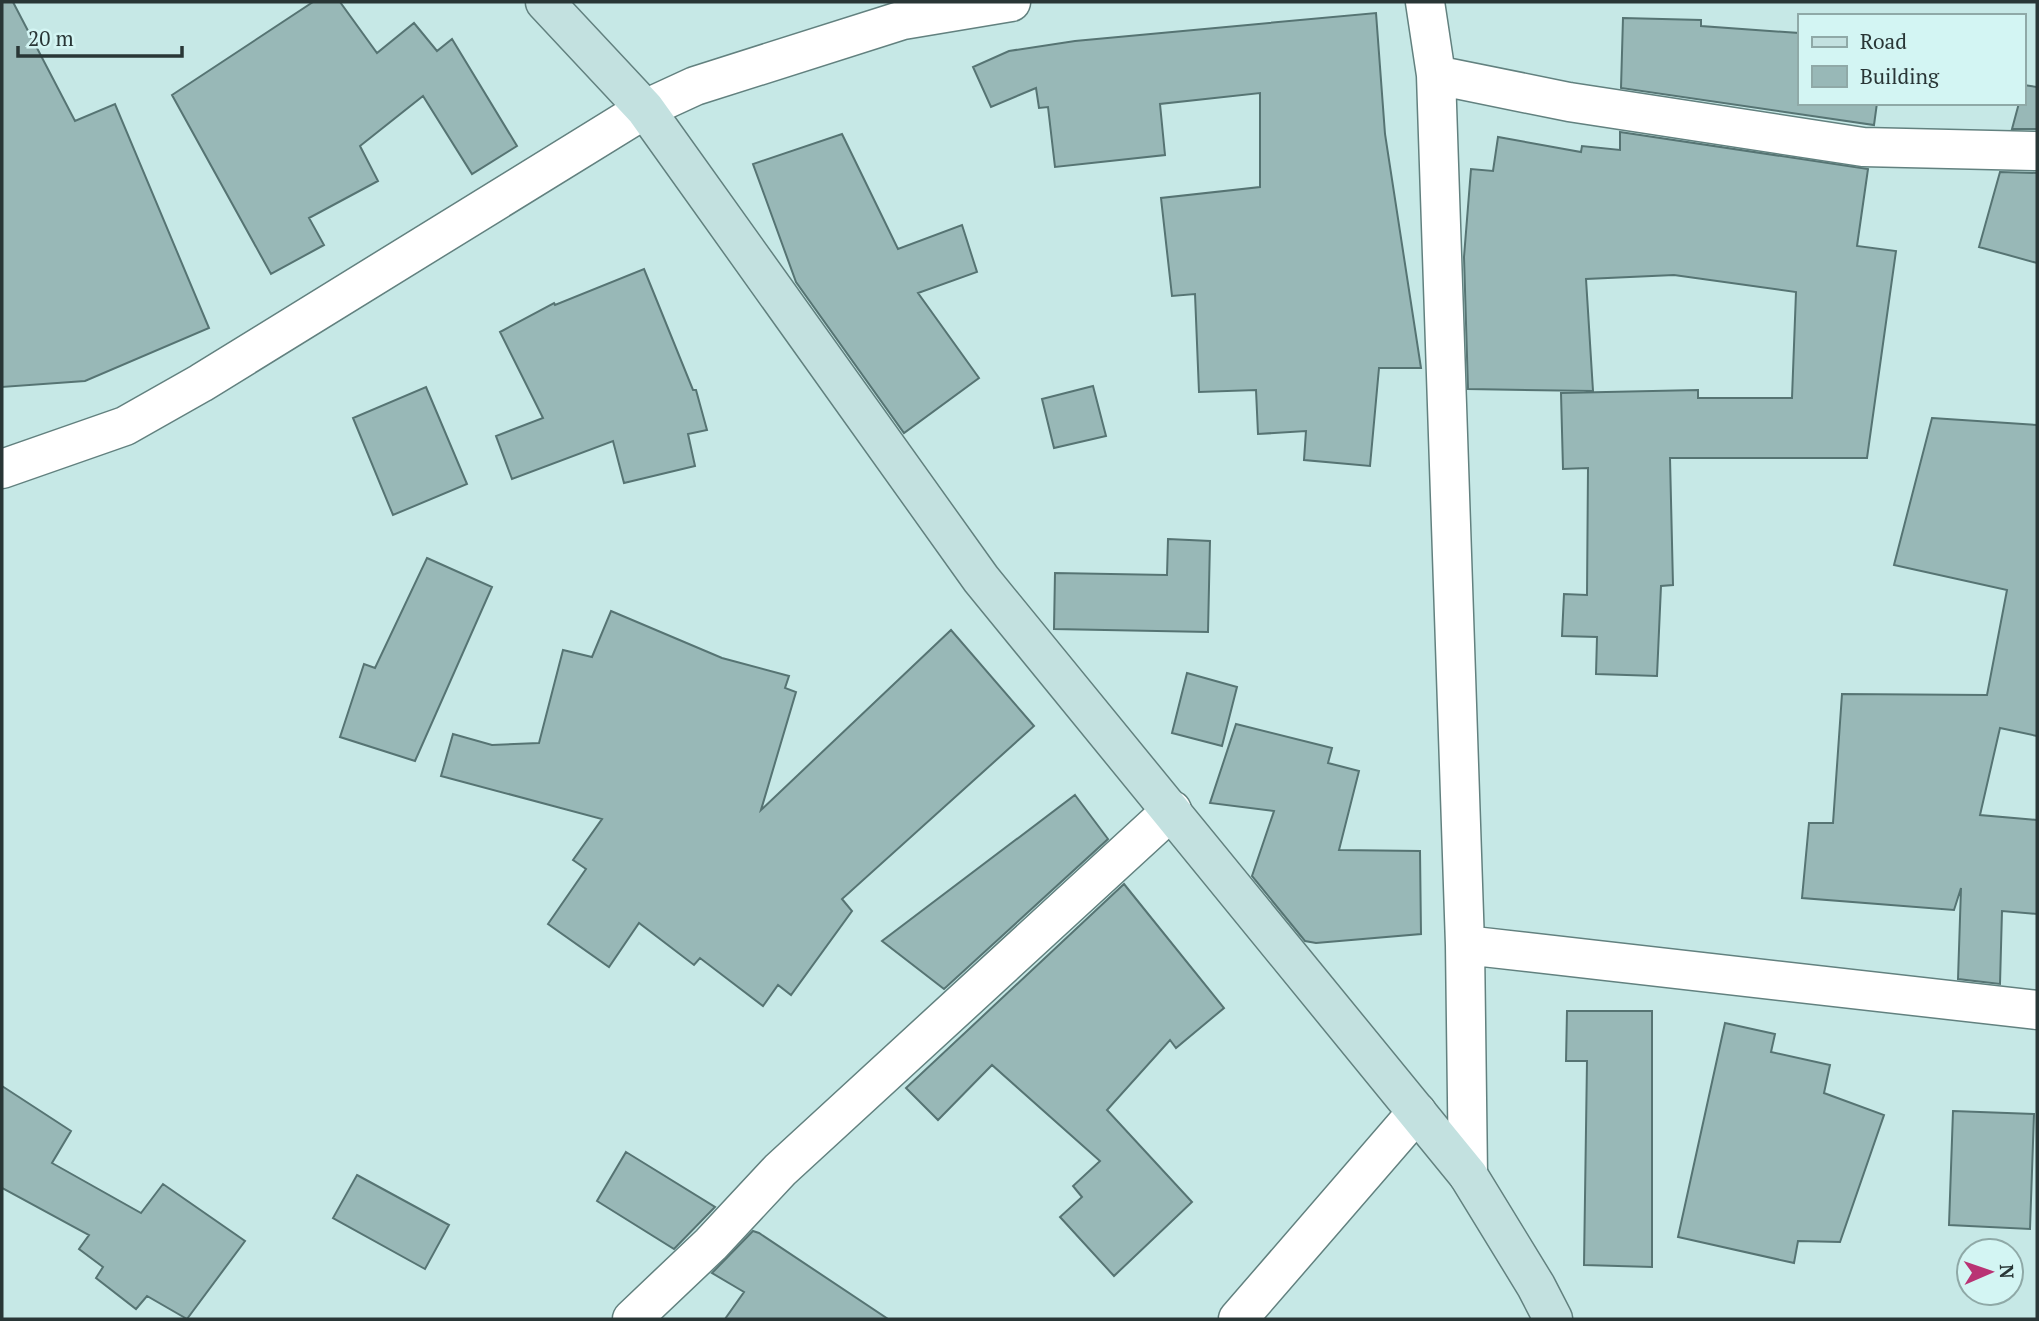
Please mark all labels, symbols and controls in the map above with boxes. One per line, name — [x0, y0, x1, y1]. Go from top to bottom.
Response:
scale bar — [18, 14, 182, 58]
legend — [1798, 14, 2025, 105]
text: 20 m — [28, 24, 74, 52]
text: Road — [1860, 27, 1907, 55]
text: Building — [1860, 62, 1940, 90]
north arrow — [1955, 1237, 2025, 1307]
text: N — [1995, 1264, 2020, 1280]

